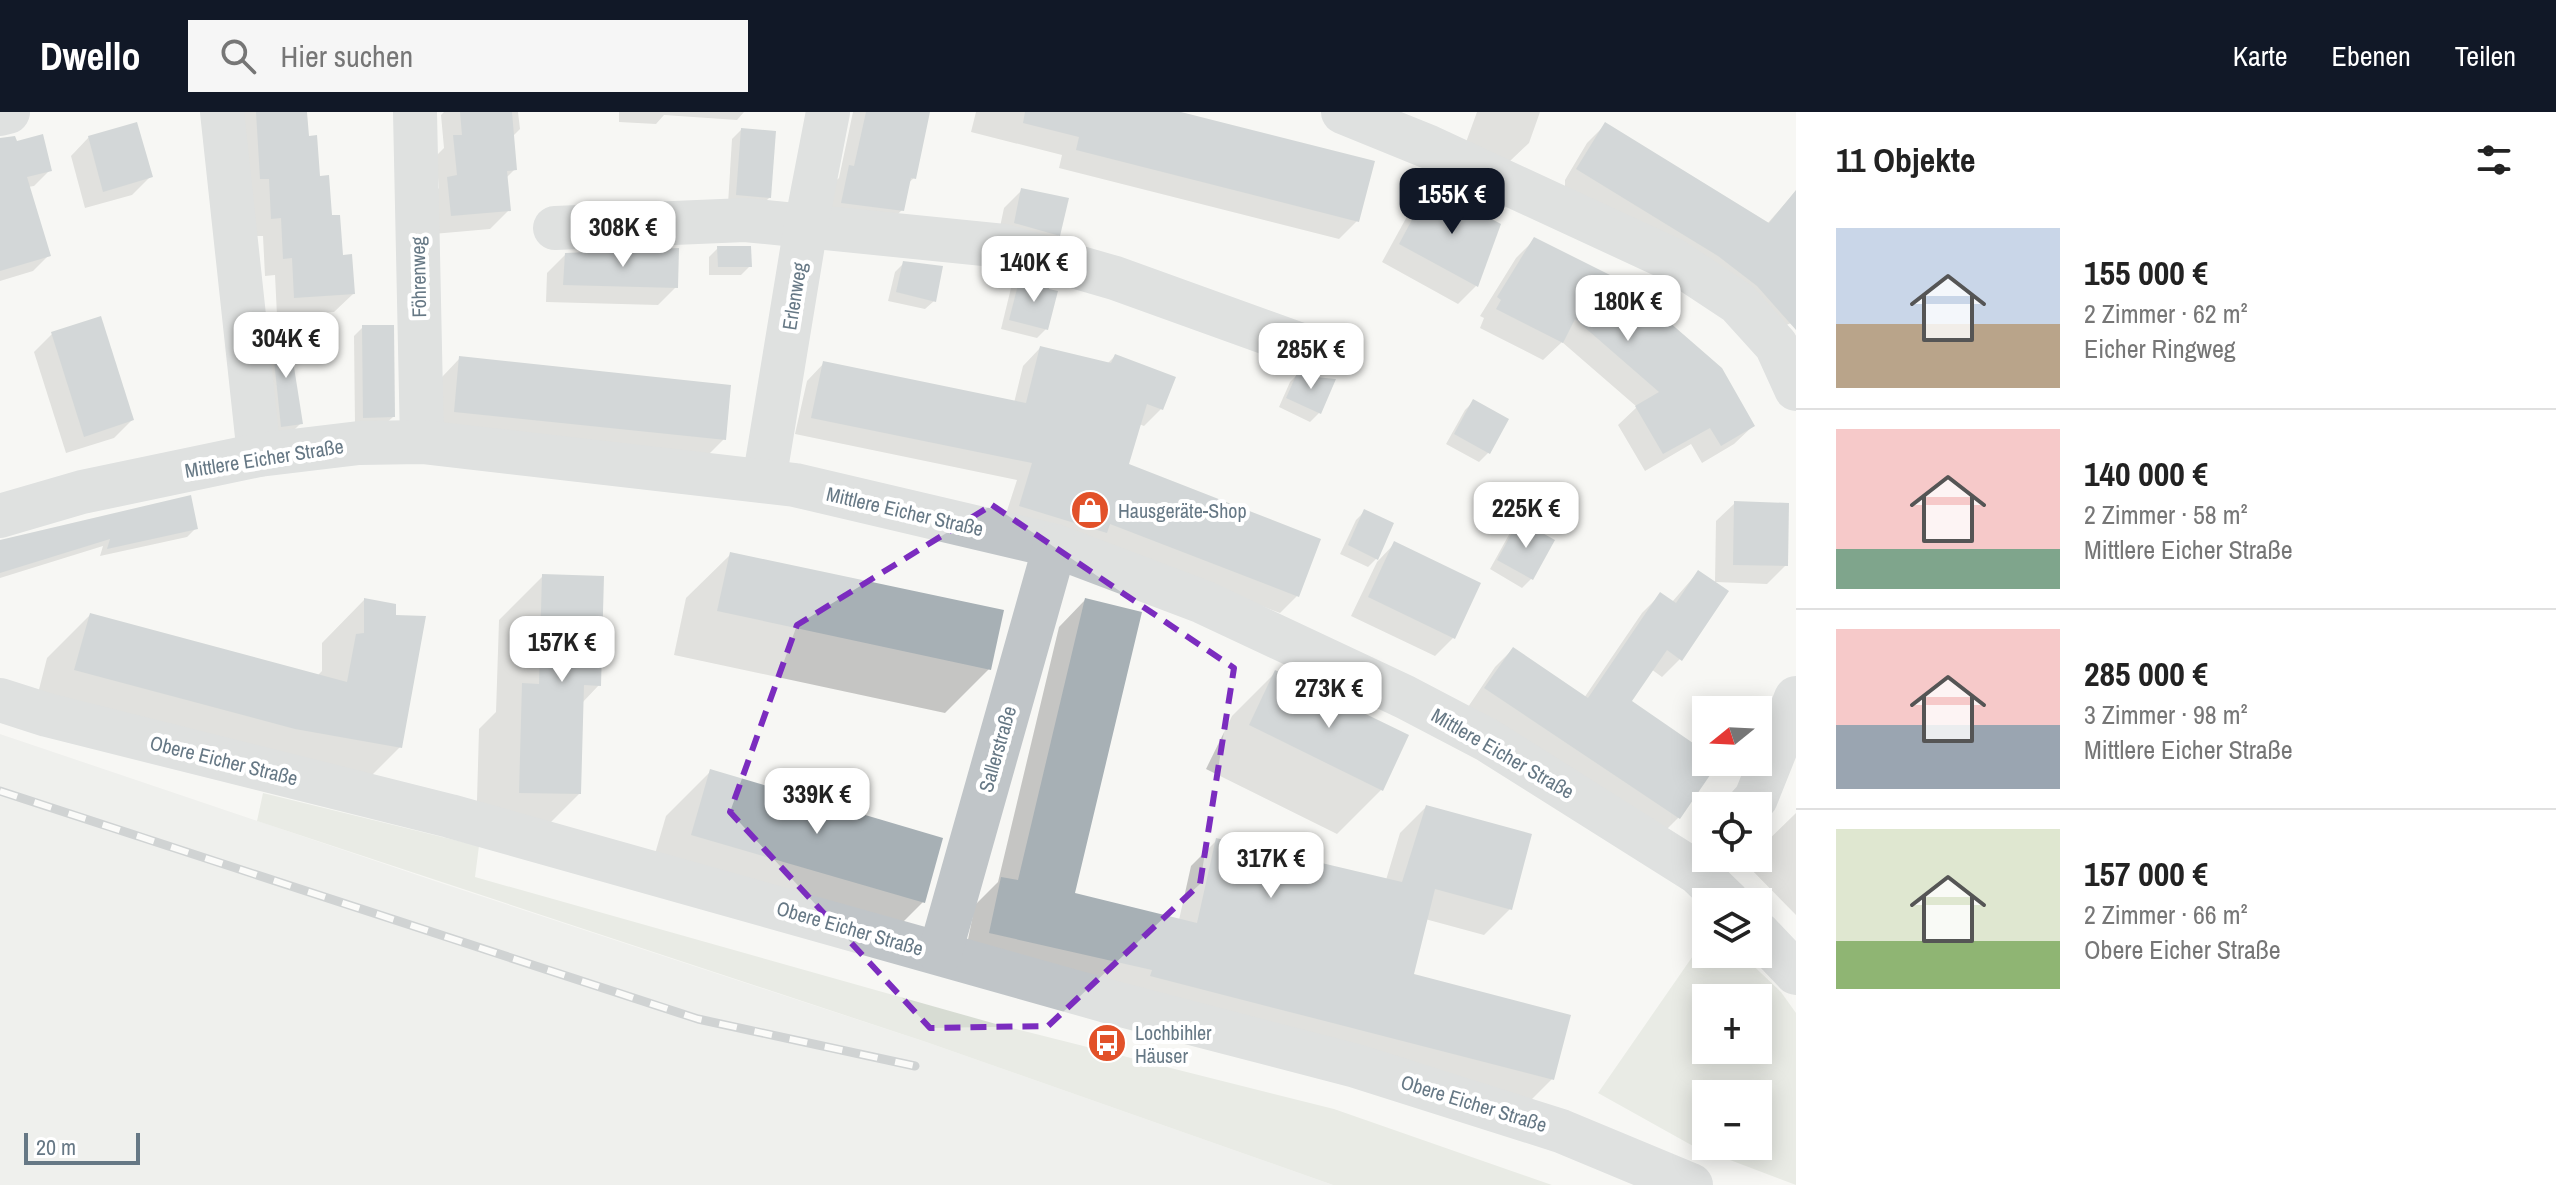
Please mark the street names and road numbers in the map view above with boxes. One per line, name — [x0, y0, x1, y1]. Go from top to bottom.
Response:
street label: Föhrenweg — [404, 236, 432, 318]
street label: Erlenweg — [775, 260, 813, 332]
street label: Mittlere Eicher Straße — [183, 432, 345, 484]
street label: Mittlere Eicher Straße — [824, 480, 986, 542]
street label: Mittlere Eicher Straße — [1427, 701, 1579, 805]
street label: Sallerstraße — [972, 703, 1022, 795]
street label: Obere Eicher Straße — [147, 729, 301, 791]
street label: Obere Eicher Straße — [774, 894, 926, 962]
street label: Obere Eicher Straße — [1398, 1068, 1550, 1138]

